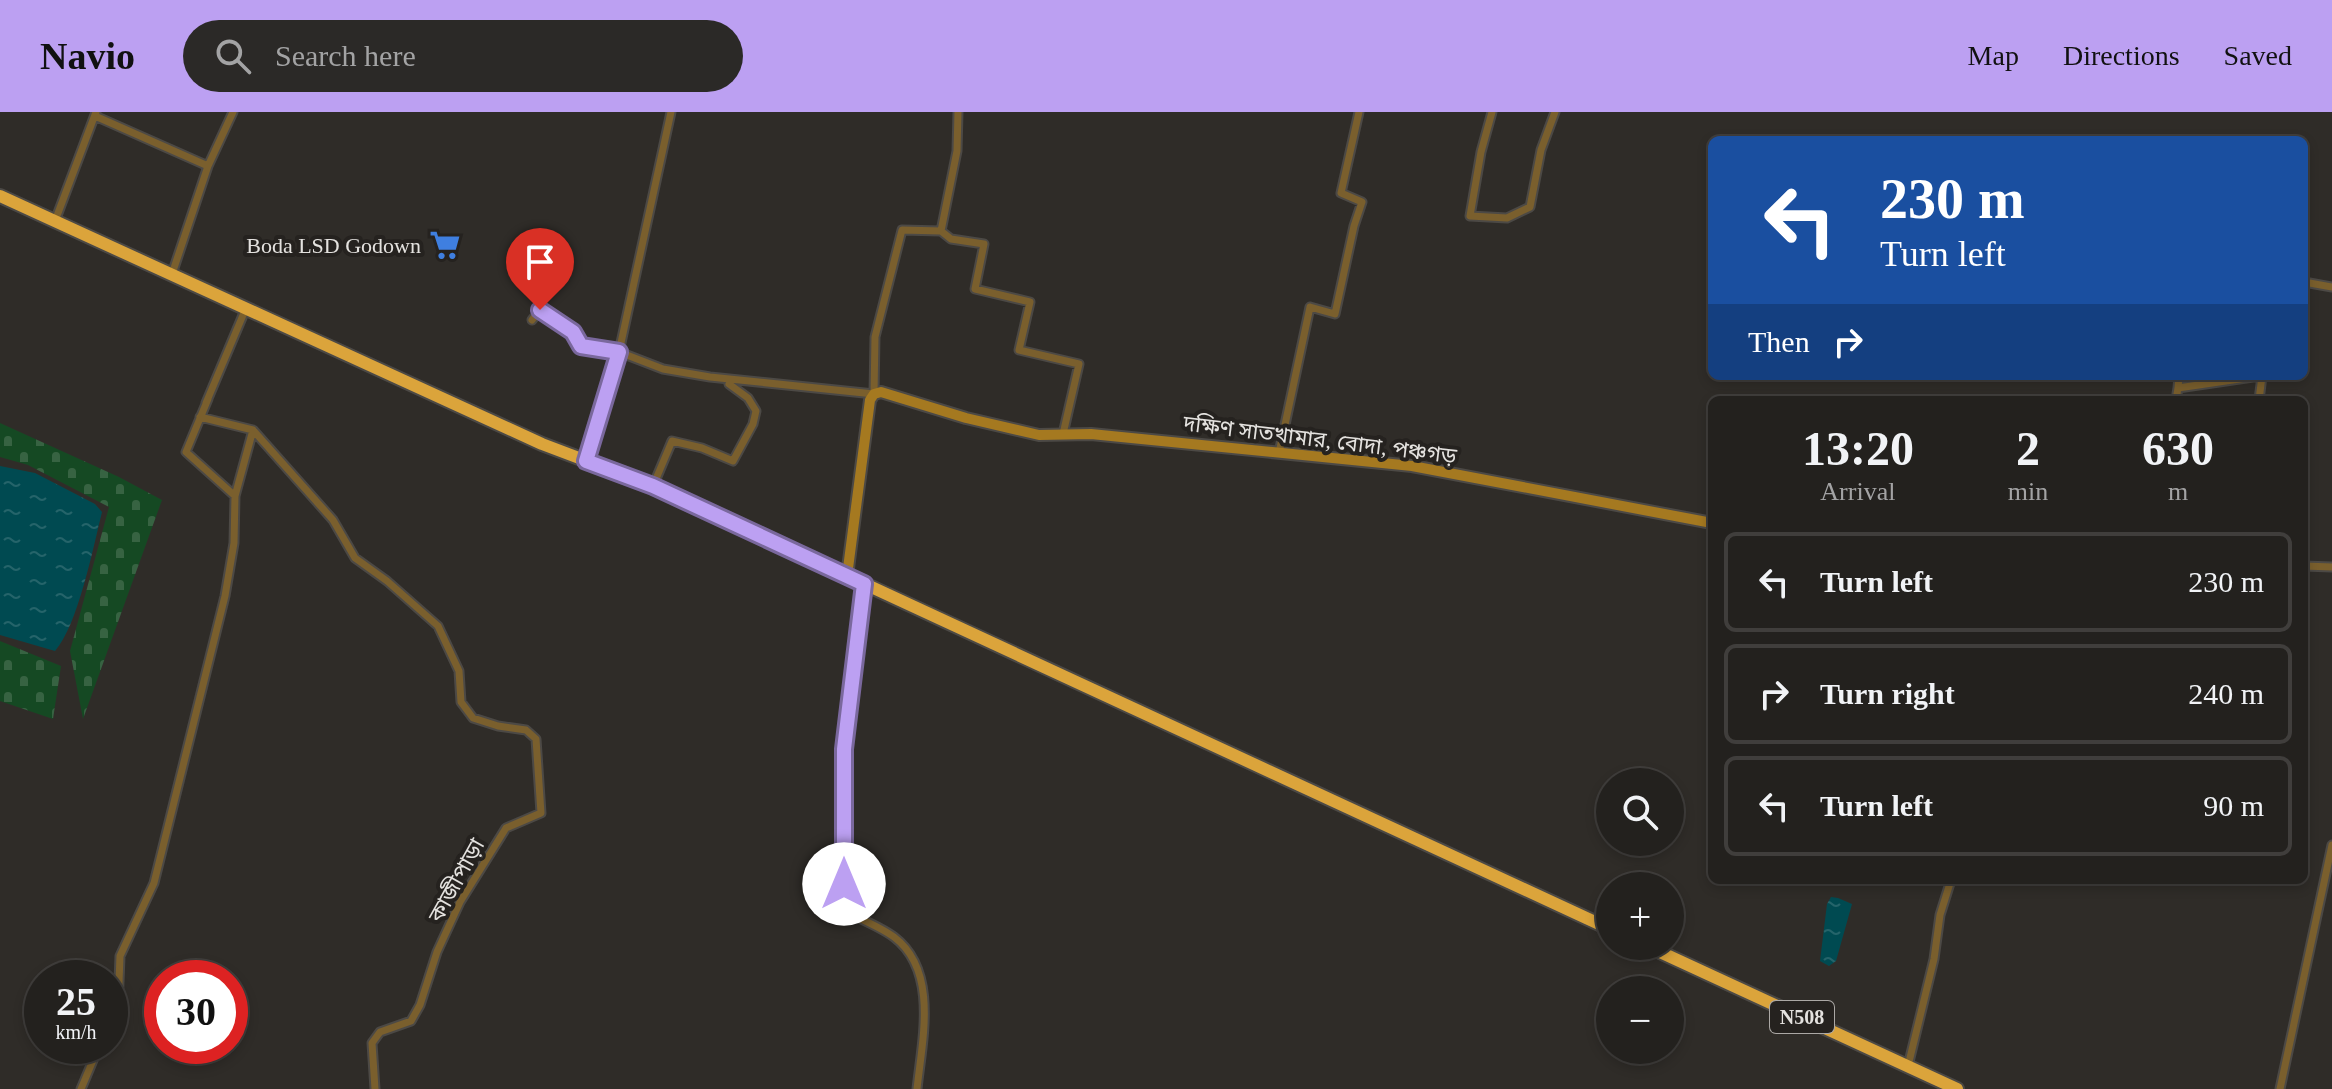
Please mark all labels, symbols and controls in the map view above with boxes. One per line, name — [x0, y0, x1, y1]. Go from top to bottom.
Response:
search box — [183, 20, 743, 92]
icon: search — [211, 34, 255, 78]
text: Navio — [40, 35, 135, 77]
text: Search here — [275, 39, 416, 72]
text: Map — [1968, 40, 2019, 71]
text: Directions — [2063, 40, 2180, 71]
text: Saved — [2224, 40, 2292, 71]
icon: left — [1748, 168, 1852, 272]
text: 230 m — [1880, 168, 2025, 230]
supermarket icon: Boda LSD Godown — [428, 228, 462, 262]
pin — [506, 228, 574, 310]
place label: Boda LSD Godown — [246, 233, 421, 258]
text: Turn left — [1880, 234, 2006, 274]
icon: arrive — [518, 240, 562, 284]
icon: right — [1826, 320, 1870, 364]
text: Then — [1748, 325, 1810, 358]
street label: দক্ষিণ সাতখামার, বোদা, পঞ্চগড় — [1181, 410, 1458, 469]
text: 13:20 — [1802, 422, 1914, 475]
text: 2 — [2016, 422, 2040, 475]
text: 630 — [2142, 422, 2214, 475]
text: Arrival — [1820, 477, 1895, 506]
text: min — [2008, 477, 2048, 506]
text: m — [2168, 477, 2188, 506]
icon: left — [1752, 560, 1796, 604]
text: Turn left — [1820, 565, 1933, 598]
text: 230 m — [2188, 565, 2264, 598]
icon: right — [1752, 672, 1796, 716]
text: Turn right — [1820, 677, 1955, 710]
text: 240 m — [2188, 677, 2264, 710]
map controls — [1596, 768, 1684, 1064]
button: search — [1596, 768, 1684, 856]
icon: left — [1752, 784, 1796, 828]
text: Turn left — [1820, 789, 1933, 822]
text: 90 m — [2203, 789, 2264, 822]
street label: কাজীপাড়া — [423, 833, 490, 927]
position arrow — [802, 842, 886, 926]
button: + — [1596, 872, 1684, 960]
speed limit sign: 30 — [144, 960, 248, 1064]
button: − — [1596, 976, 1684, 1064]
text: 25 — [56, 979, 96, 1024]
road number: N508 — [1770, 1001, 1834, 1033]
text: km/h — [55, 1021, 97, 1043]

